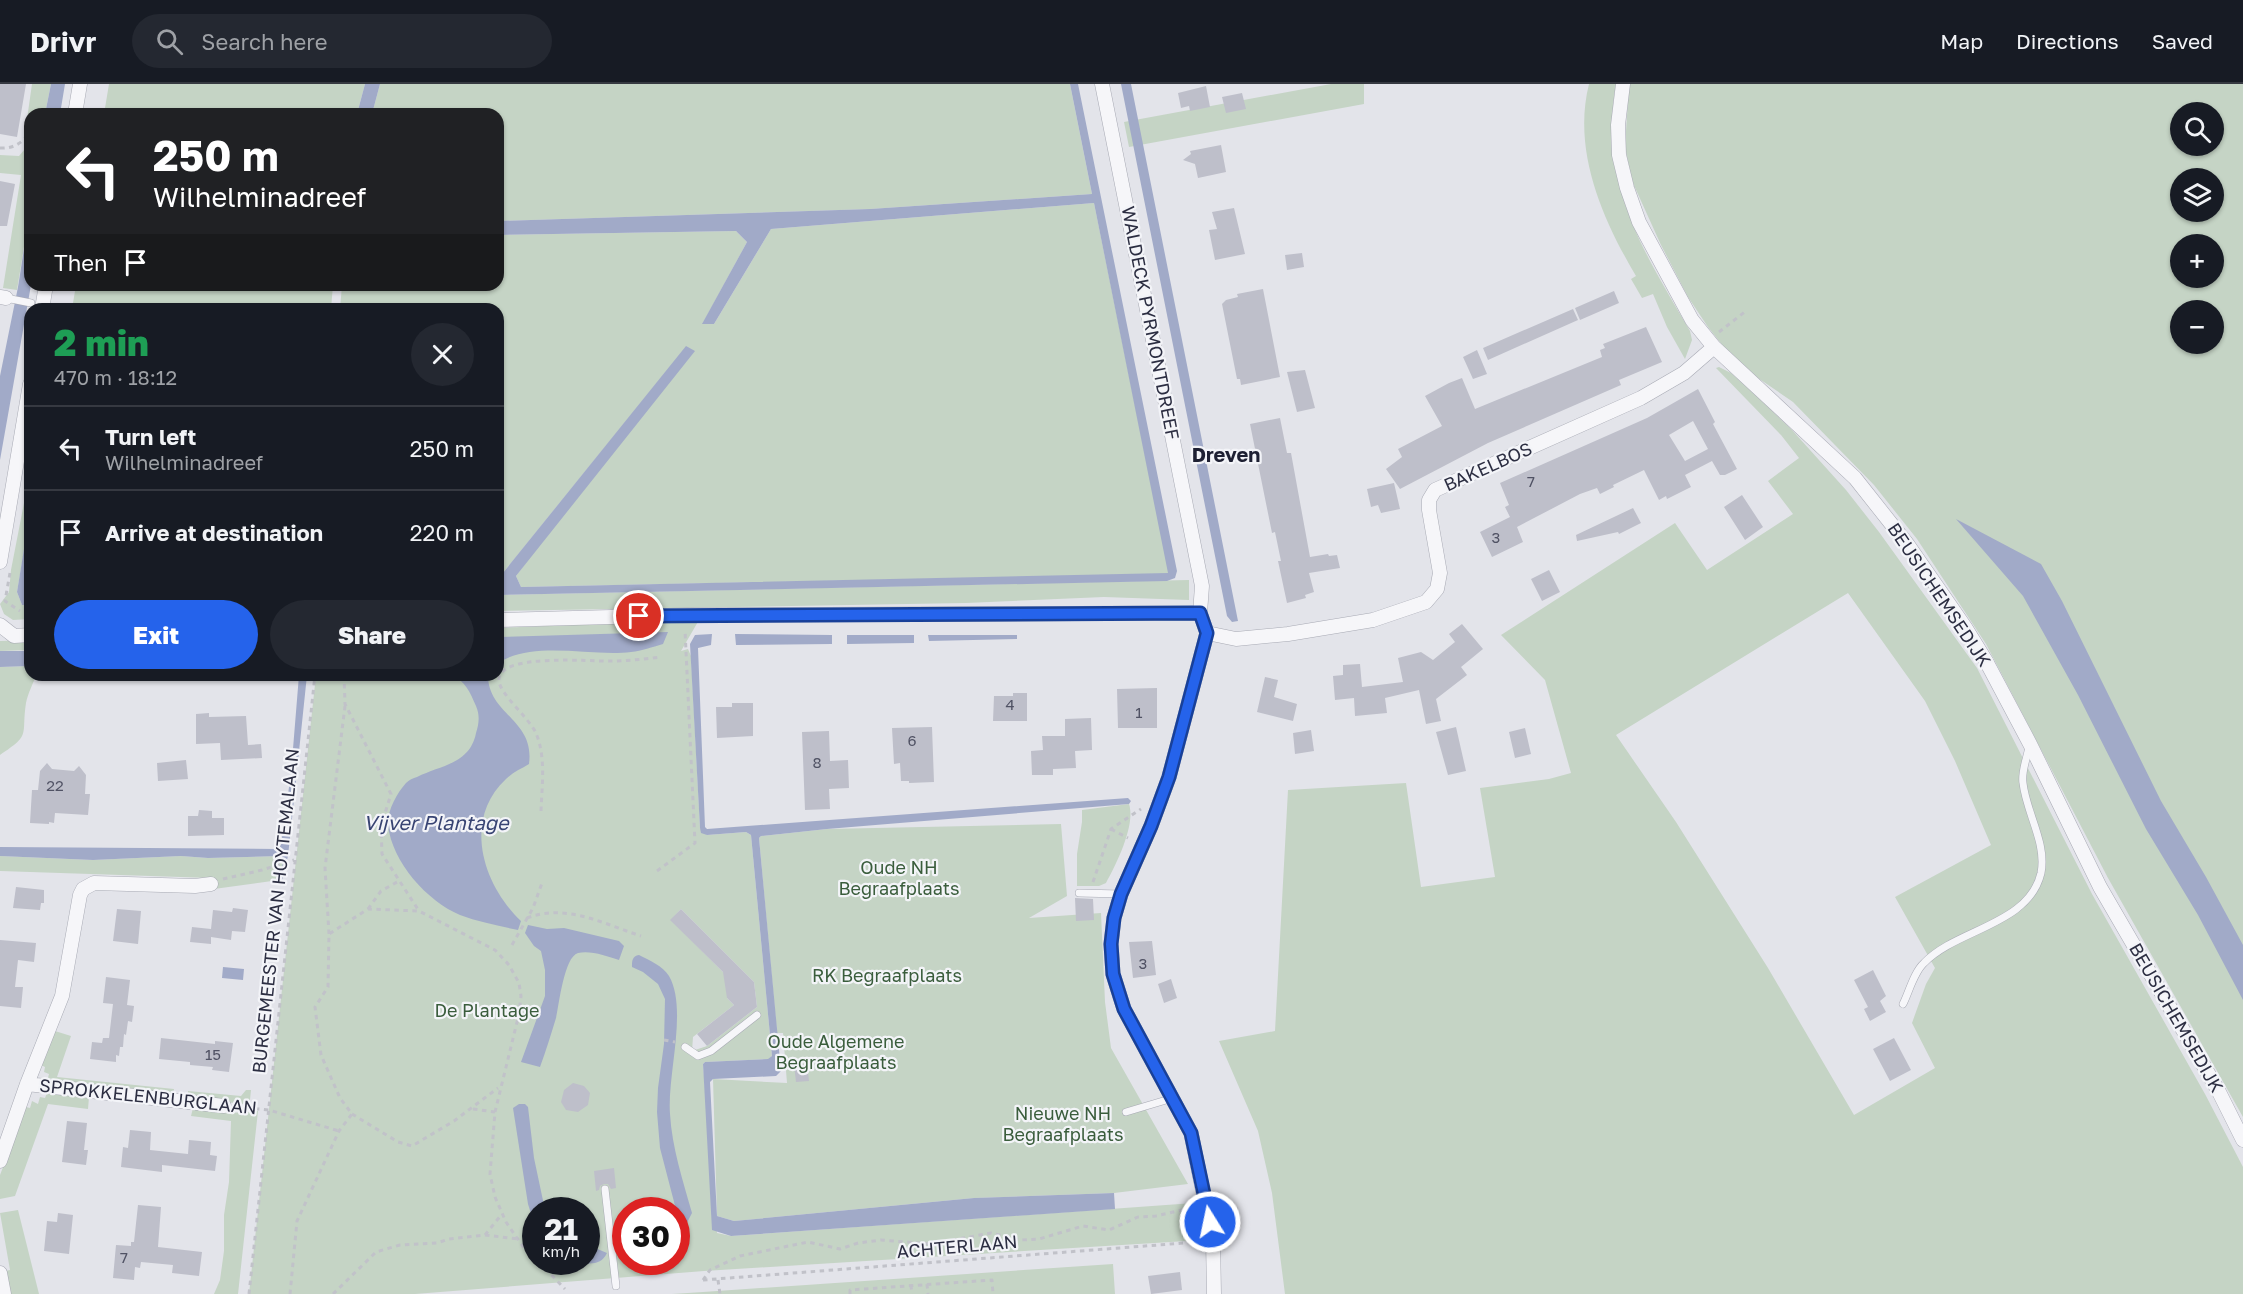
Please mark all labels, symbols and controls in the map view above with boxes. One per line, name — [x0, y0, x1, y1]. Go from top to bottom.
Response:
search box — [132, 14, 552, 68]
text: Drivr — [30, 25, 96, 58]
icon: search — [153, 25, 186, 58]
text: Search here — [201, 28, 327, 55]
text: Map — [1940, 28, 1983, 54]
text: Directions — [2016, 28, 2119, 54]
text: Saved — [2152, 28, 2213, 54]
map controls — [2170, 102, 2224, 354]
button: search — [2170, 102, 2224, 156]
text: 250 m — [153, 130, 279, 180]
icon: left — [54, 132, 132, 210]
button: layers — [2170, 168, 2224, 222]
text: Wilhelminadreef — [153, 181, 366, 213]
street label: WALDECK PYRMONTDREEF — [1118, 204, 1184, 442]
button: + — [2170, 234, 2224, 288]
icon: arrive — [119, 246, 152, 279]
text: Then — [54, 249, 107, 276]
button: − — [2170, 300, 2224, 354]
text: 2 min — [54, 321, 149, 364]
button: close — [411, 323, 474, 386]
text: 470 m · 18:12 — [54, 365, 177, 389]
text: Turn left — [105, 423, 196, 450]
icon: left — [54, 432, 87, 465]
text: 250 m — [410, 435, 474, 462]
street label: BAKELBOS — [1440, 437, 1535, 495]
district label: Dreven — [1192, 442, 1260, 466]
text: Wilhelminadreef — [105, 450, 263, 474]
house number: 7 — [1527, 472, 1535, 490]
icon: arrive — [54, 516, 87, 549]
street label: BEUSICHEMSEDIJK — [1883, 518, 1996, 671]
text: Arrive at destination — [105, 519, 323, 546]
text: 220 m — [410, 519, 474, 546]
house number: 3 — [1492, 528, 1500, 546]
pin — [613, 590, 664, 641]
icon: arrive — [622, 599, 655, 632]
button: Exit — [54, 600, 258, 669]
button: Share — [270, 600, 474, 669]
house number: 4 — [1005, 695, 1015, 713]
house number: 1 — [1135, 703, 1143, 721]
house number: 6 — [907, 731, 917, 749]
street label: BURGEMEESTER VAN HOYTEMALAAN — [247, 747, 303, 1074]
house number: 8 — [812, 753, 822, 771]
house number: 22 — [46, 776, 64, 794]
water label: Vijver Plantage — [363, 810, 510, 835]
park label: Oude NH Begraafplaats — [838, 856, 960, 899]
street label: BEUSICHEMSEDIJK — [2125, 939, 2229, 1096]
house number: 3 — [1139, 954, 1147, 972]
park label: RK Begraafplaats — [812, 964, 962, 986]
park label: De Plantage — [434, 999, 540, 1021]
park label: Oude Algemene Begraafplaats — [768, 1030, 904, 1073]
house number: 15 — [205, 1045, 221, 1063]
street label: SPROKKELENBURGLAAN — [38, 1074, 258, 1118]
park label: Nieuwe NH Begraafplaats — [1002, 1102, 1124, 1145]
position arrow — [1178, 1190, 1242, 1254]
speed limit sign: 30 — [612, 1197, 690, 1275]
text: 21 — [544, 1211, 578, 1247]
street label: ACHTERLAAN — [896, 1230, 1018, 1262]
text: km/h — [542, 1242, 580, 1260]
house number: 7 — [120, 1248, 128, 1266]

